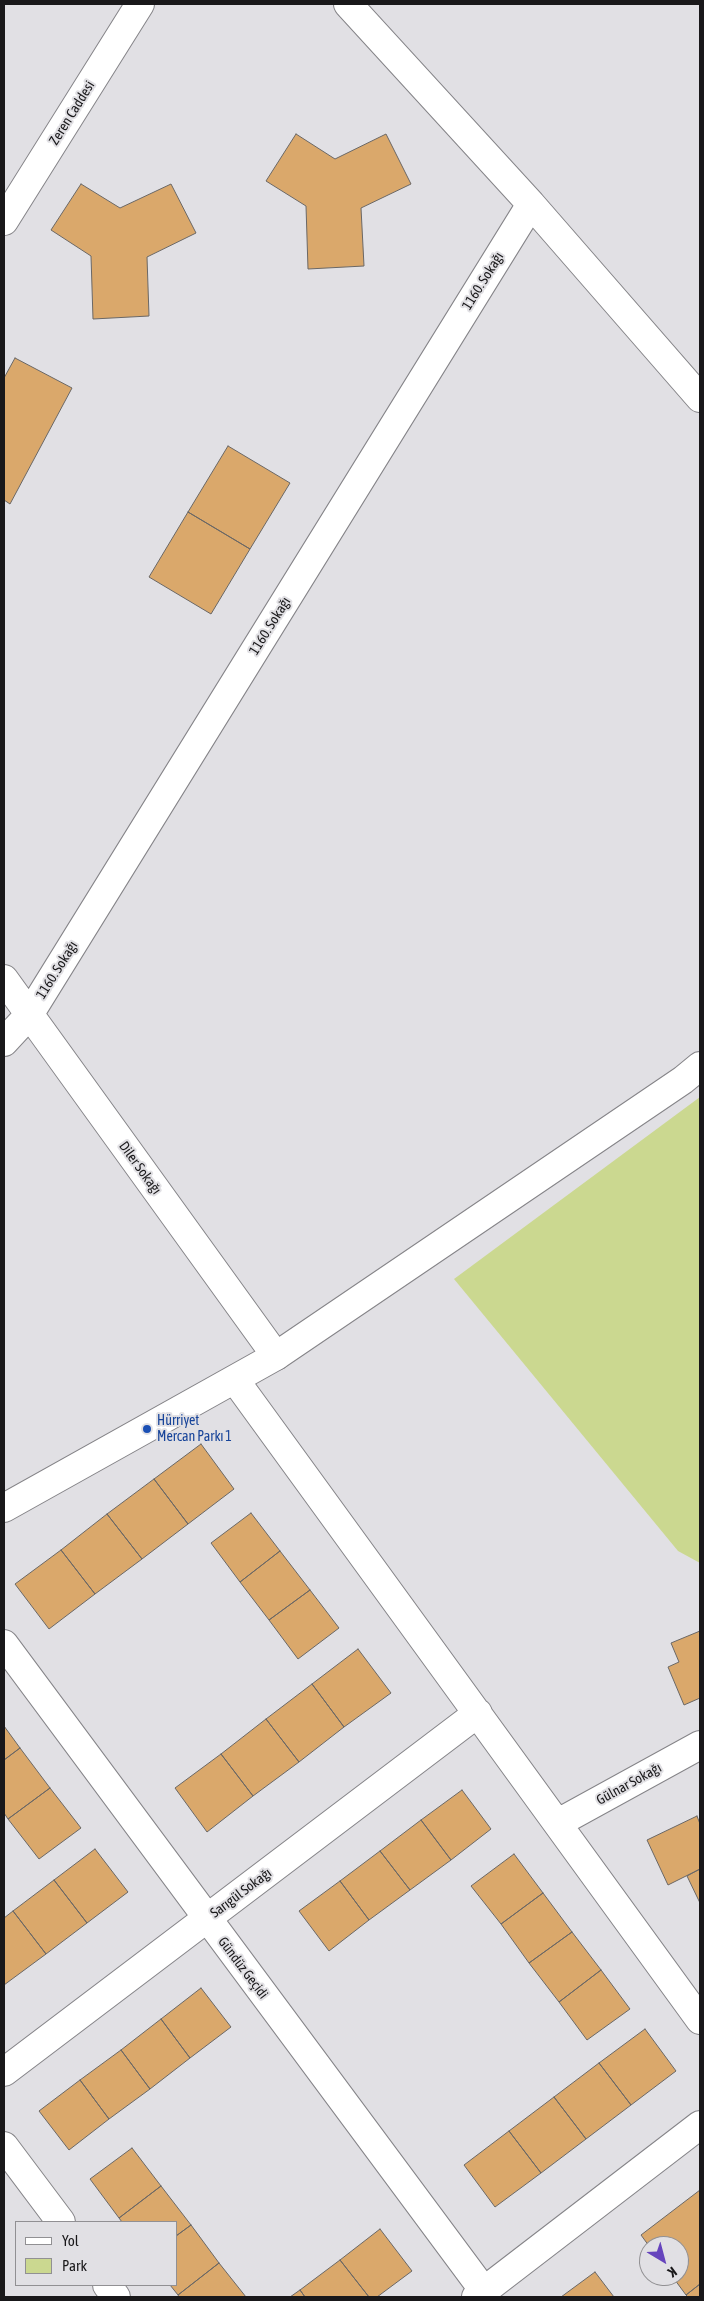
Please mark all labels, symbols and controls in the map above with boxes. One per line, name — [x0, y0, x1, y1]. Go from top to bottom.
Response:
street label: Zeren Caddesi — [46, 78, 98, 148]
street label: 1160. Sokağı — [459, 249, 507, 313]
street label: 1160. Sokağı — [246, 594, 294, 658]
street label: 1160. Sokağı — [33, 938, 81, 1002]
street label: Diler Sokağı — [115, 1138, 165, 1198]
place label: Hürriyet Mercan Parkı 1 — [157, 1413, 232, 1445]
marker: Hürriyet Mercan Parkı 1 — [141, 1423, 153, 1435]
street label: Gülnar Sokağı — [594, 1759, 664, 1809]
street label: Sarıgül Sokağı — [207, 1864, 275, 1922]
street label: Gündüz Geçidi — [214, 1934, 272, 2002]
legend — [15, 2221, 178, 2286]
text: Yol — [62, 2232, 79, 2249]
north arrow — [639, 2236, 689, 2286]
text: Park — [62, 2257, 87, 2274]
text: K — [665, 2264, 680, 2281]

